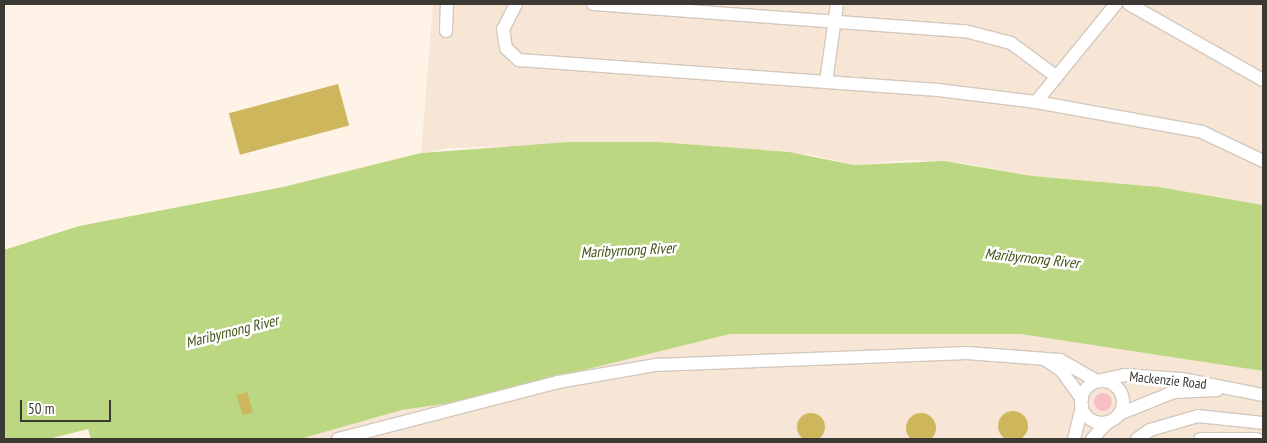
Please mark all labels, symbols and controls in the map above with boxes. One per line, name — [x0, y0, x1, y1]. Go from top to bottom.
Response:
water label: Maribyrnong River — [580, 239, 676, 261]
water label: Maribyrnong River — [984, 244, 1080, 272]
water label: Maribyrnong River — [184, 311, 280, 351]
street label: Mackenzie Road — [1129, 368, 1207, 392]
scale bar — [22, 390, 114, 422]
text: 50 m — [28, 399, 54, 418]

